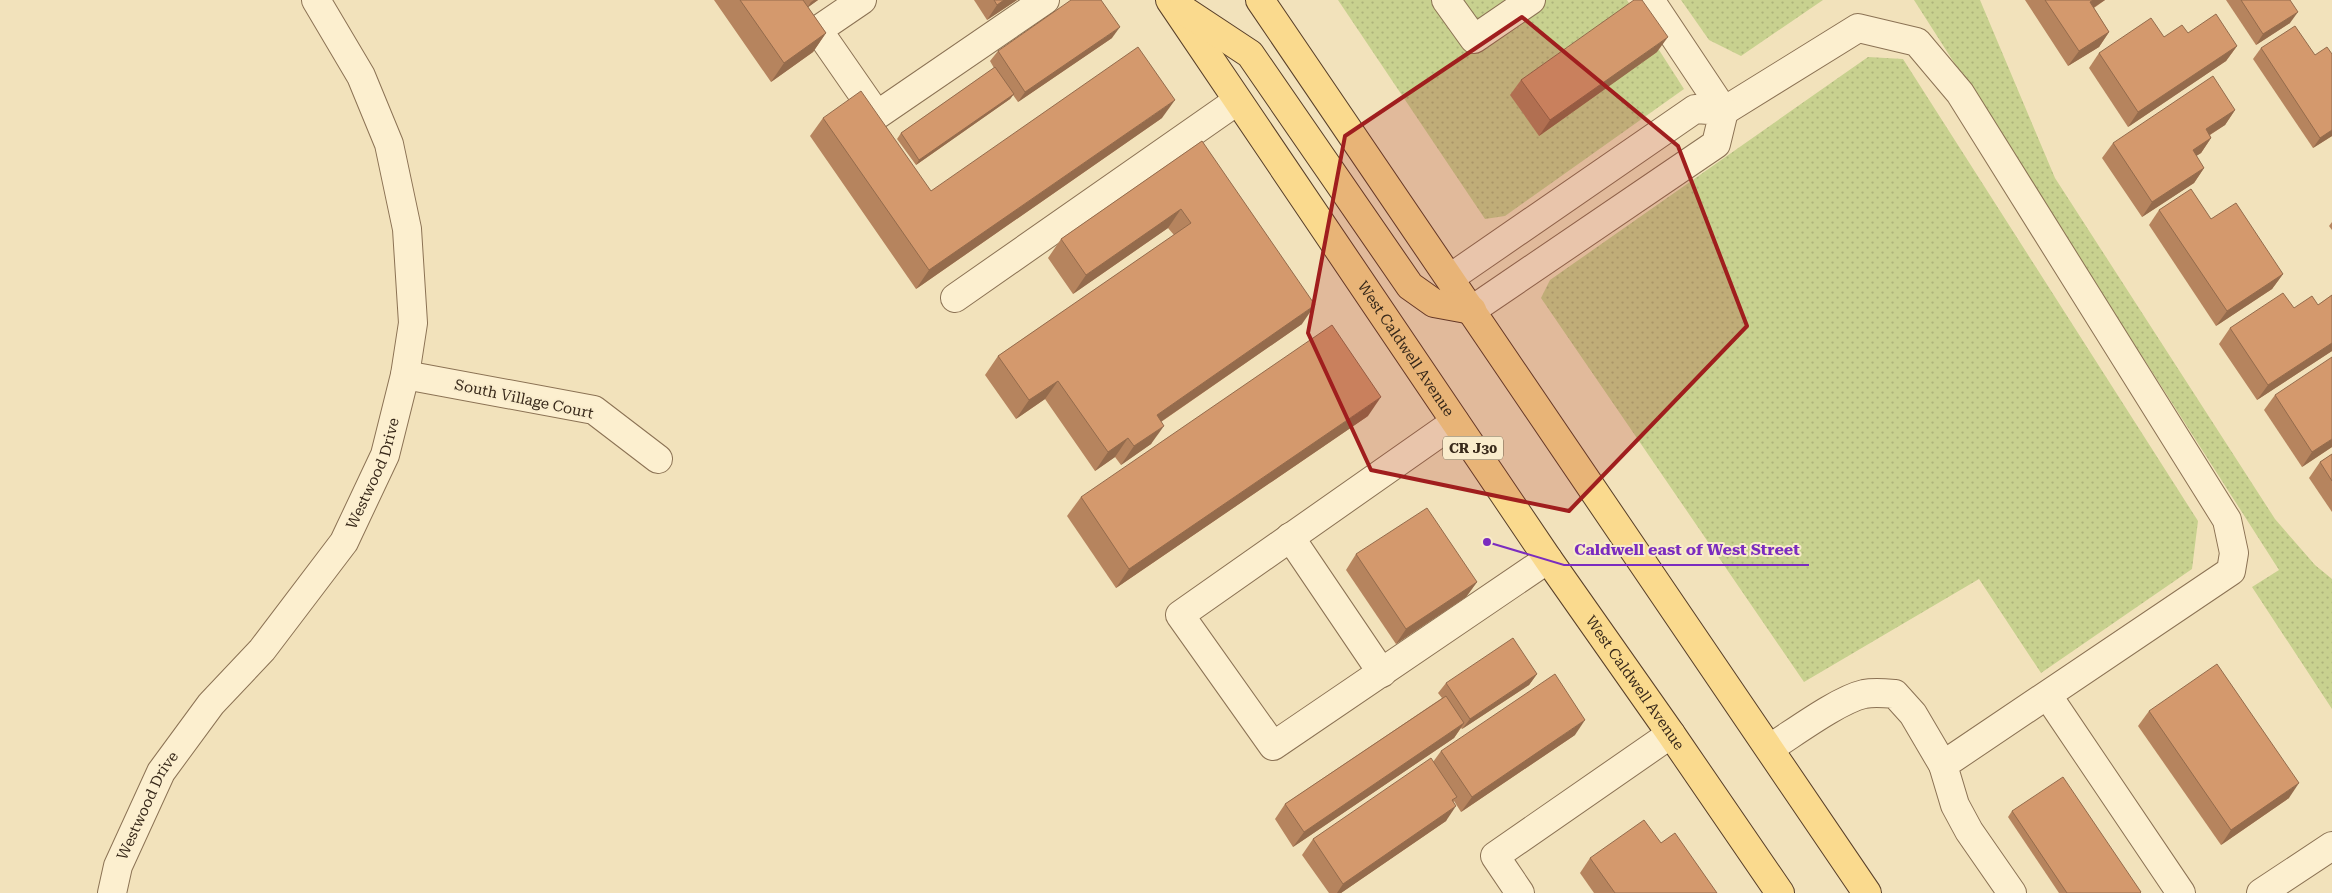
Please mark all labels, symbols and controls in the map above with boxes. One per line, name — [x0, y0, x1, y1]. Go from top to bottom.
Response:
street label: West Caldwell Avenue — [1354, 278, 1458, 420]
street label: South Village Court — [453, 375, 595, 423]
street label: Westwood Drive — [342, 416, 403, 532]
road number: CR J30 — [1443, 436, 1503, 459]
callout: Caldwell east of West Street — [1564, 534, 1809, 565]
text: Caldwell east of West Street — [1574, 540, 1800, 559]
street label: West Caldwell Avenue — [1582, 612, 1688, 753]
street label: Westwood Drive — [113, 748, 182, 863]

